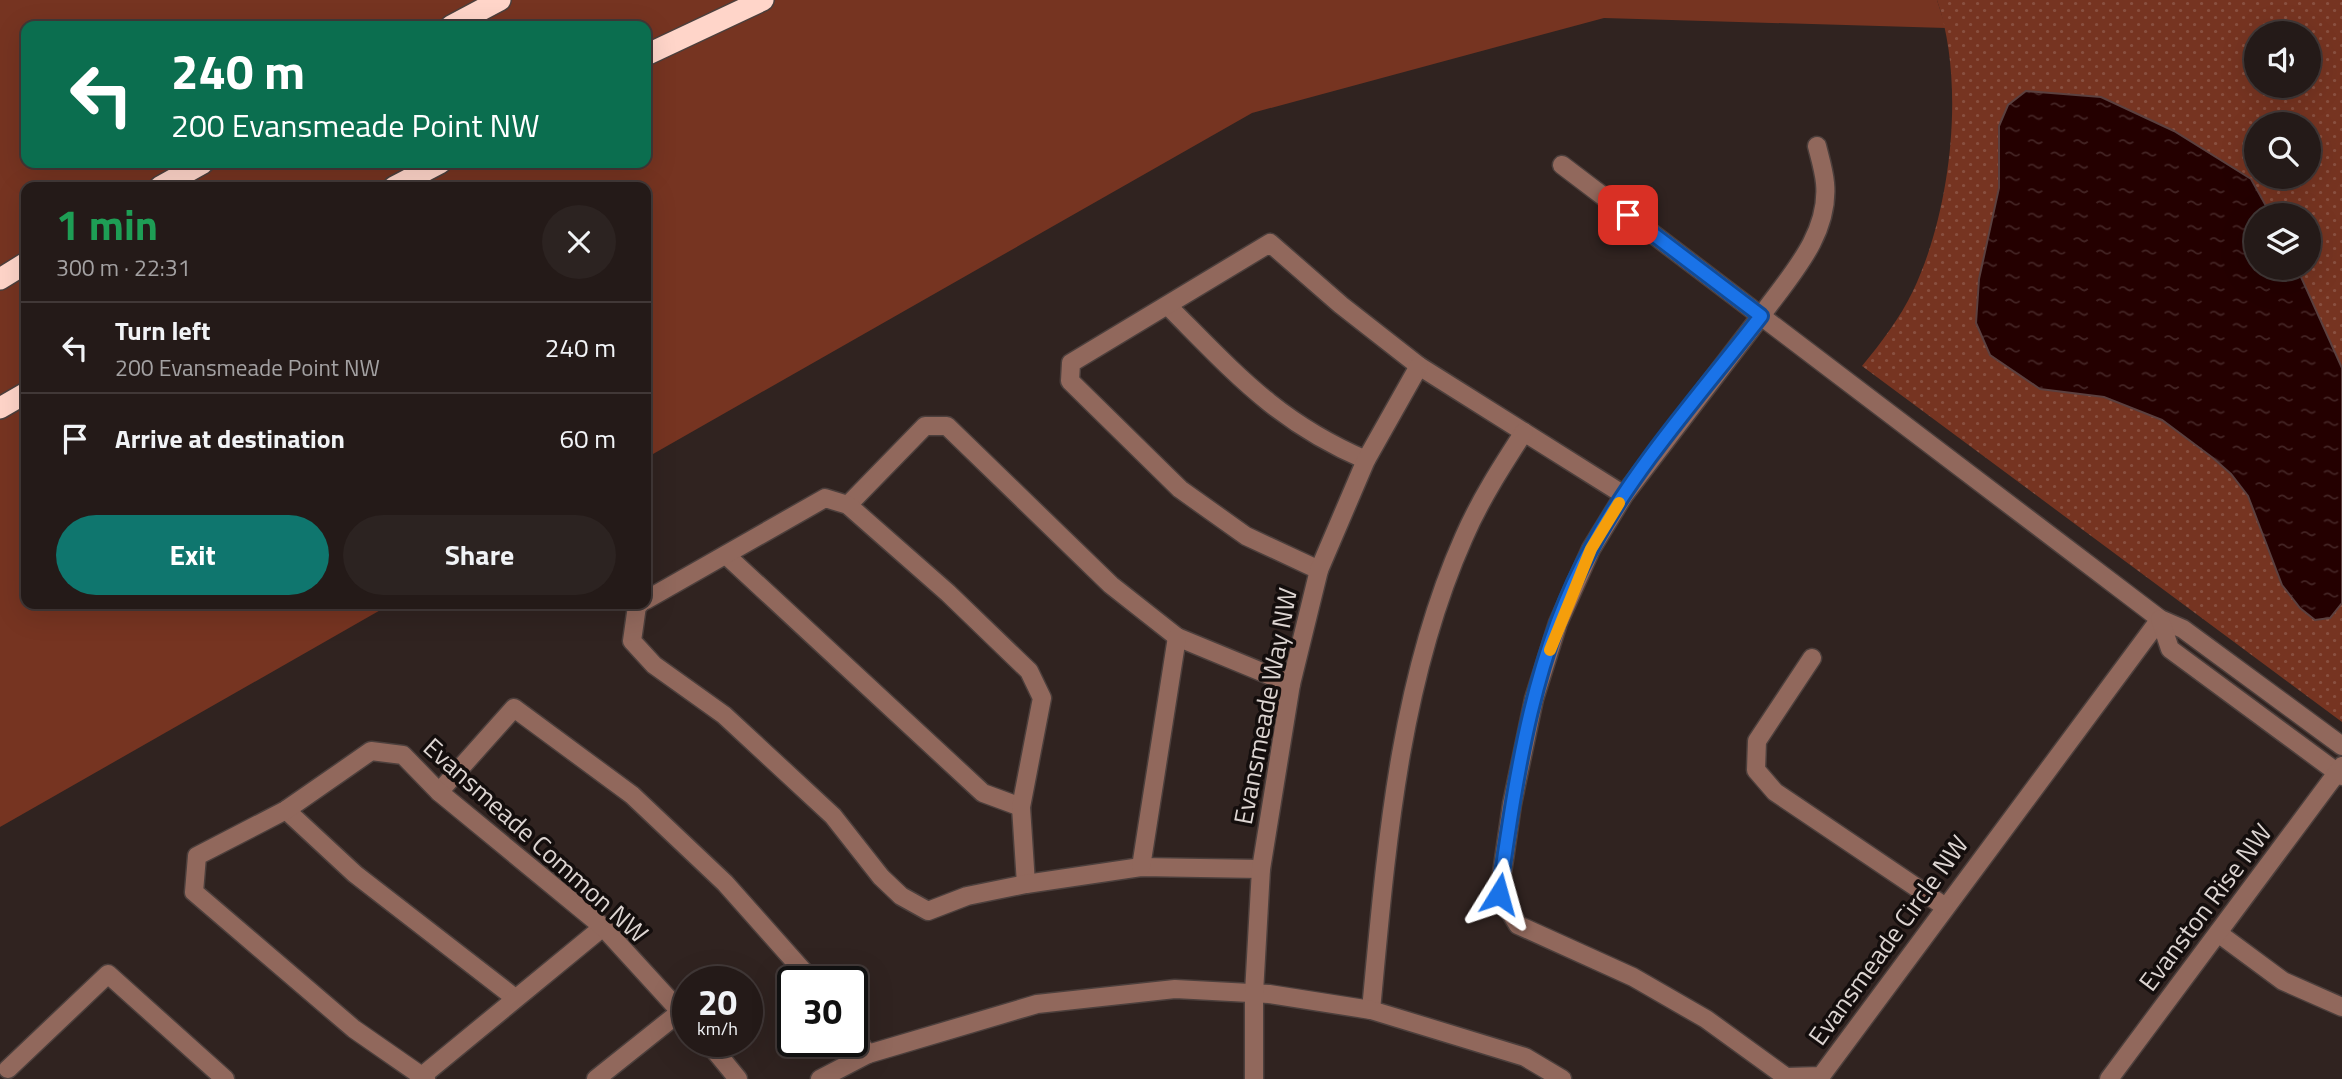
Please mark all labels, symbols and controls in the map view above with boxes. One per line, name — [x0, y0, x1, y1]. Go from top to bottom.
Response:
map controls — [2244, 21, 2321, 280]
button: sound — [2244, 21, 2321, 98]
text: 240 m — [171, 33, 305, 108]
icon: left — [56, 49, 147, 140]
text: 200 Evansmeade Point NW — [171, 101, 540, 149]
button: search — [2244, 112, 2321, 189]
pin — [1598, 185, 1658, 245]
text: 1 min — [56, 192, 158, 256]
icon: arrive — [1609, 196, 1647, 234]
button: layers — [2244, 203, 2321, 280]
button: close — [542, 205, 616, 279]
text: 300 m · 22:31 — [56, 250, 191, 285]
text: Turn left — [115, 311, 210, 350]
text: 240 m — [545, 328, 616, 367]
icon: left — [56, 329, 94, 367]
text: 200 Evansmeade Point NW — [115, 350, 380, 385]
text: Arrive at destination — [115, 419, 345, 458]
text: 60 m — [559, 419, 616, 458]
icon: arrive — [56, 420, 94, 458]
button: Exit — [56, 515, 329, 595]
button: Share — [343, 515, 616, 595]
street label: Evansmeade Way NW — [1223, 584, 1307, 828]
street label: Evansmeade Common NW — [415, 728, 657, 952]
street label: Evanston Rise NW — [2129, 815, 2281, 999]
street label: Evansmeade Circle NW — [1798, 827, 1978, 1053]
position arrow — [1462, 857, 1536, 931]
speed limit sign: 30 — [777, 966, 868, 1057]
text: 20 — [698, 975, 737, 1029]
text: km/h — [697, 1015, 738, 1042]

